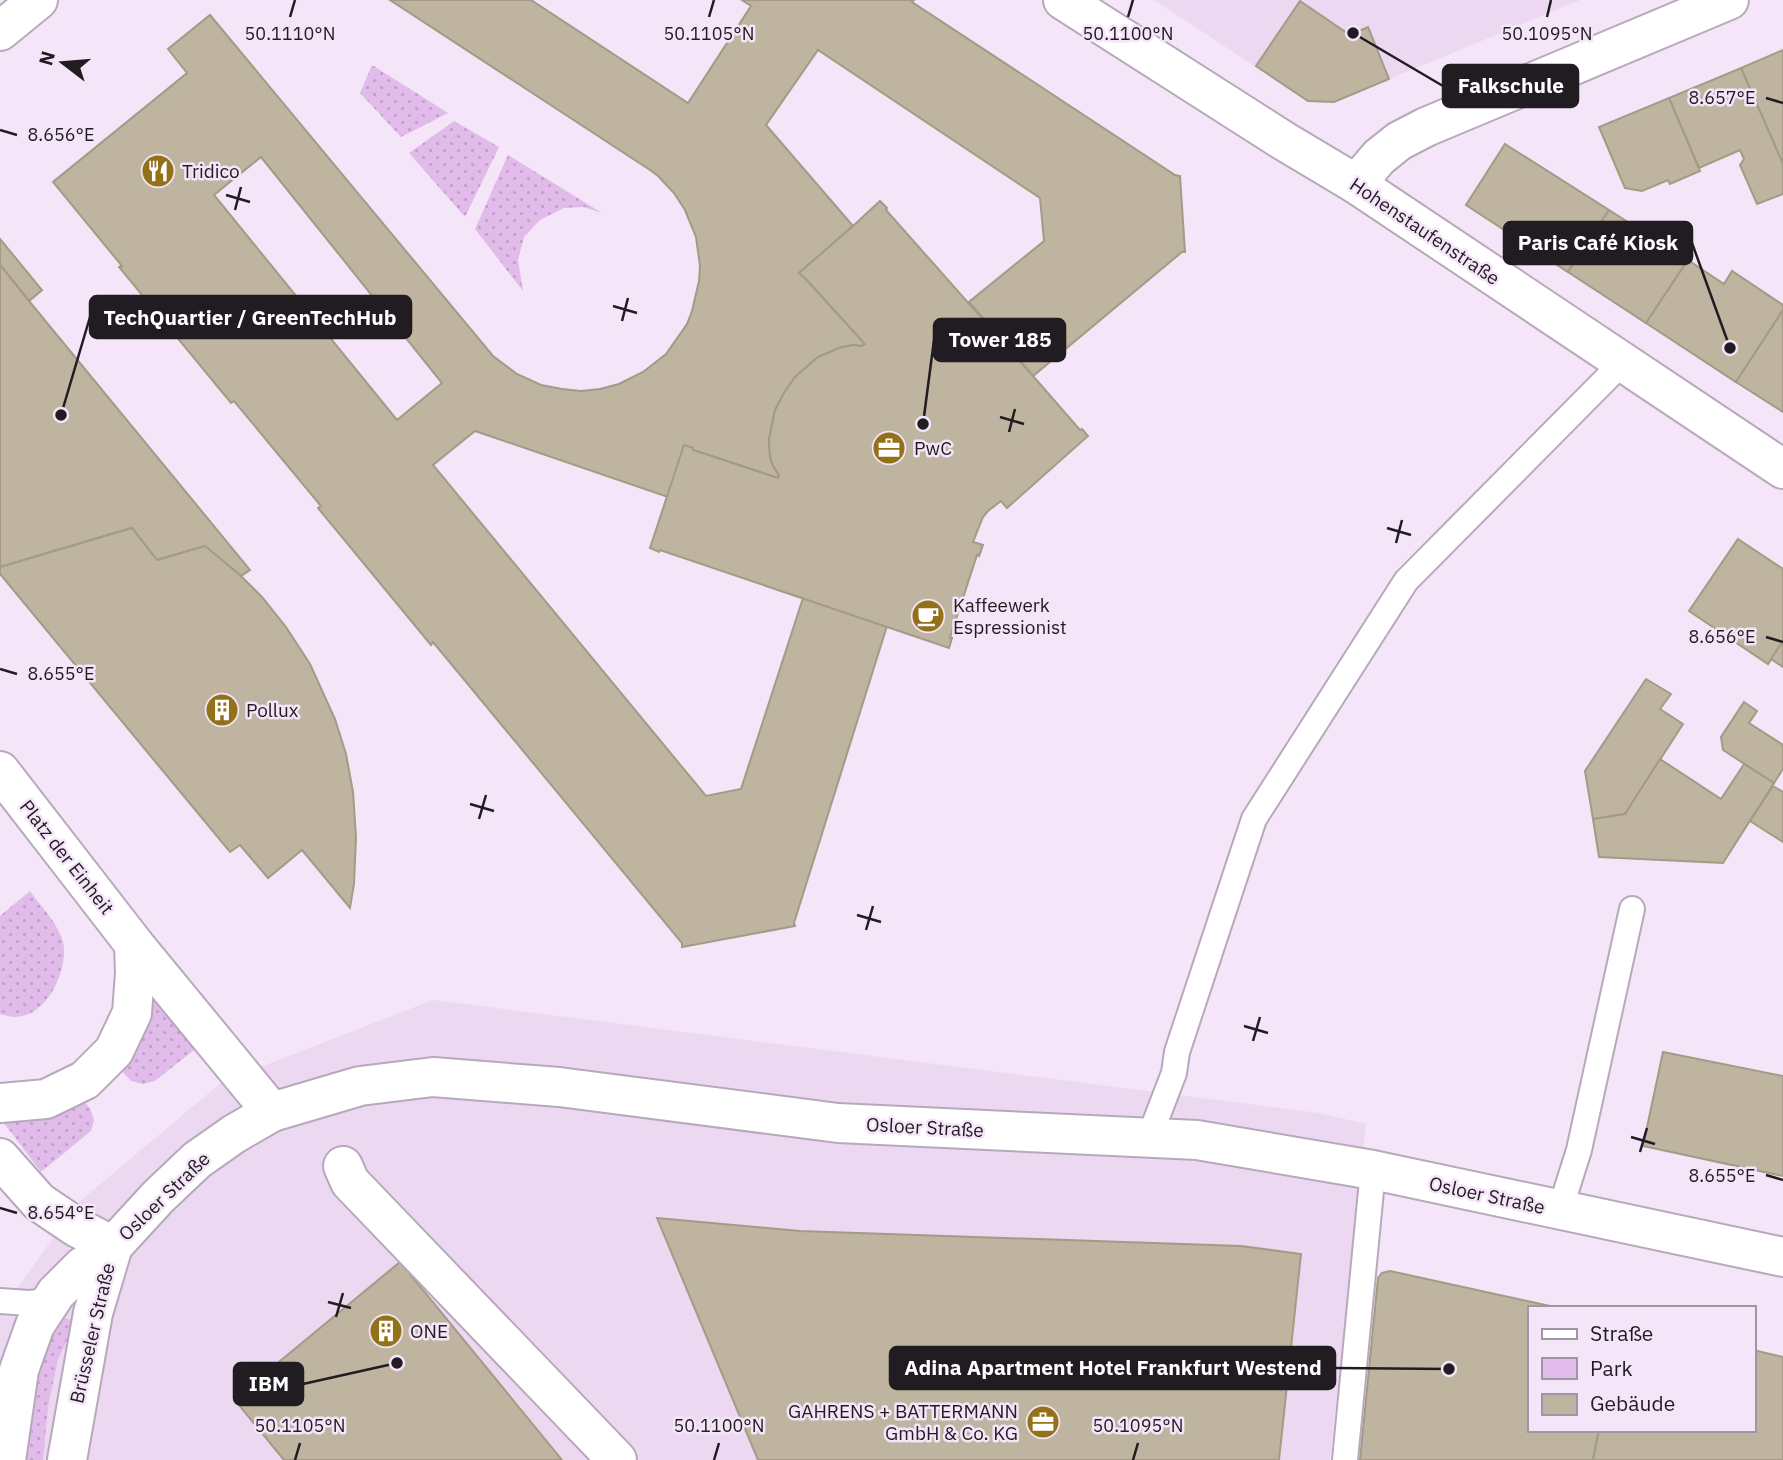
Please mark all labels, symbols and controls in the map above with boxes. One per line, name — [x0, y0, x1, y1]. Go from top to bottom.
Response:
text: 50.1110°N — [245, 22, 335, 45]
text: 50.1105°N — [664, 22, 754, 45]
text: 50.1100°N — [1083, 22, 1173, 45]
text: 50.1095°N — [1502, 22, 1592, 45]
north arrow — [28, 28, 98, 98]
text: N — [33, 48, 60, 68]
callout: Falkschule — [1443, 65, 1578, 107]
text: Falkschule — [1458, 71, 1564, 99]
text: 8.657°E — [1688, 86, 1756, 109]
text: 8.656°E — [27, 123, 95, 146]
restaurant icon: Tridico — [139, 152, 177, 190]
place label: Tridico — [182, 159, 240, 183]
street label: Hohenstaufenstraße — [1346, 172, 1504, 290]
callout: Paris Café Kiosk — [1504, 222, 1692, 264]
text: Paris Café Kiosk — [1518, 228, 1679, 256]
callout: TechQuartier / GreenTechHub — [90, 296, 411, 338]
text: TechQuartier / GreenTechHub — [103, 303, 397, 331]
callout: Tower 185 — [934, 319, 1065, 361]
text: Tower 185 — [948, 325, 1052, 353]
office icon: PwC — [870, 429, 908, 467]
place label: PwC — [914, 436, 952, 460]
place label: Kaffeewerk Espressionist — [953, 593, 1067, 639]
cafe icon: Kaffeewerk Espressionist — [909, 597, 947, 635]
text: 8.656°E — [1688, 625, 1756, 648]
text: 8.655°E — [27, 662, 95, 685]
building icon: Pollux — [203, 691, 241, 729]
place label: Pollux — [246, 698, 299, 722]
street label: Platz der Einheit — [15, 795, 119, 919]
street label: Osloer Straße — [866, 1112, 984, 1142]
street label: Osloer Straße — [113, 1146, 215, 1246]
text: 8.655°E — [1688, 1164, 1756, 1187]
street label: Osloer Straße — [1427, 1171, 1547, 1219]
text: 8.654°E — [27, 1201, 95, 1224]
street label: Brüsseler Straße — [64, 1260, 120, 1406]
legend — [1528, 1306, 1755, 1432]
building icon: ONE — [367, 1312, 405, 1350]
place label: ONE — [410, 1319, 448, 1343]
text: Straße — [1590, 1319, 1653, 1347]
callout: Adina Apartment Hotel Frankfurt Westend — [890, 1347, 1335, 1389]
text: Adina Apartment Hotel Frankfurt Westend — [904, 1353, 1322, 1381]
text: Park — [1590, 1354, 1633, 1382]
callout: IBM — [234, 1363, 303, 1405]
text: IBM — [249, 1369, 289, 1397]
text: Gebäude — [1590, 1389, 1675, 1417]
place label: GAHRENS + BATTERMANN GmbH & Co. KG — [788, 1399, 1018, 1445]
office icon: GAHRENS + BATTERMANN GmbH & Co. KG — [1024, 1403, 1062, 1441]
text: 50.1105°N — [255, 1414, 345, 1437]
text: 50.1100°N — [674, 1414, 764, 1437]
text: 50.1095°N — [1093, 1414, 1183, 1437]

